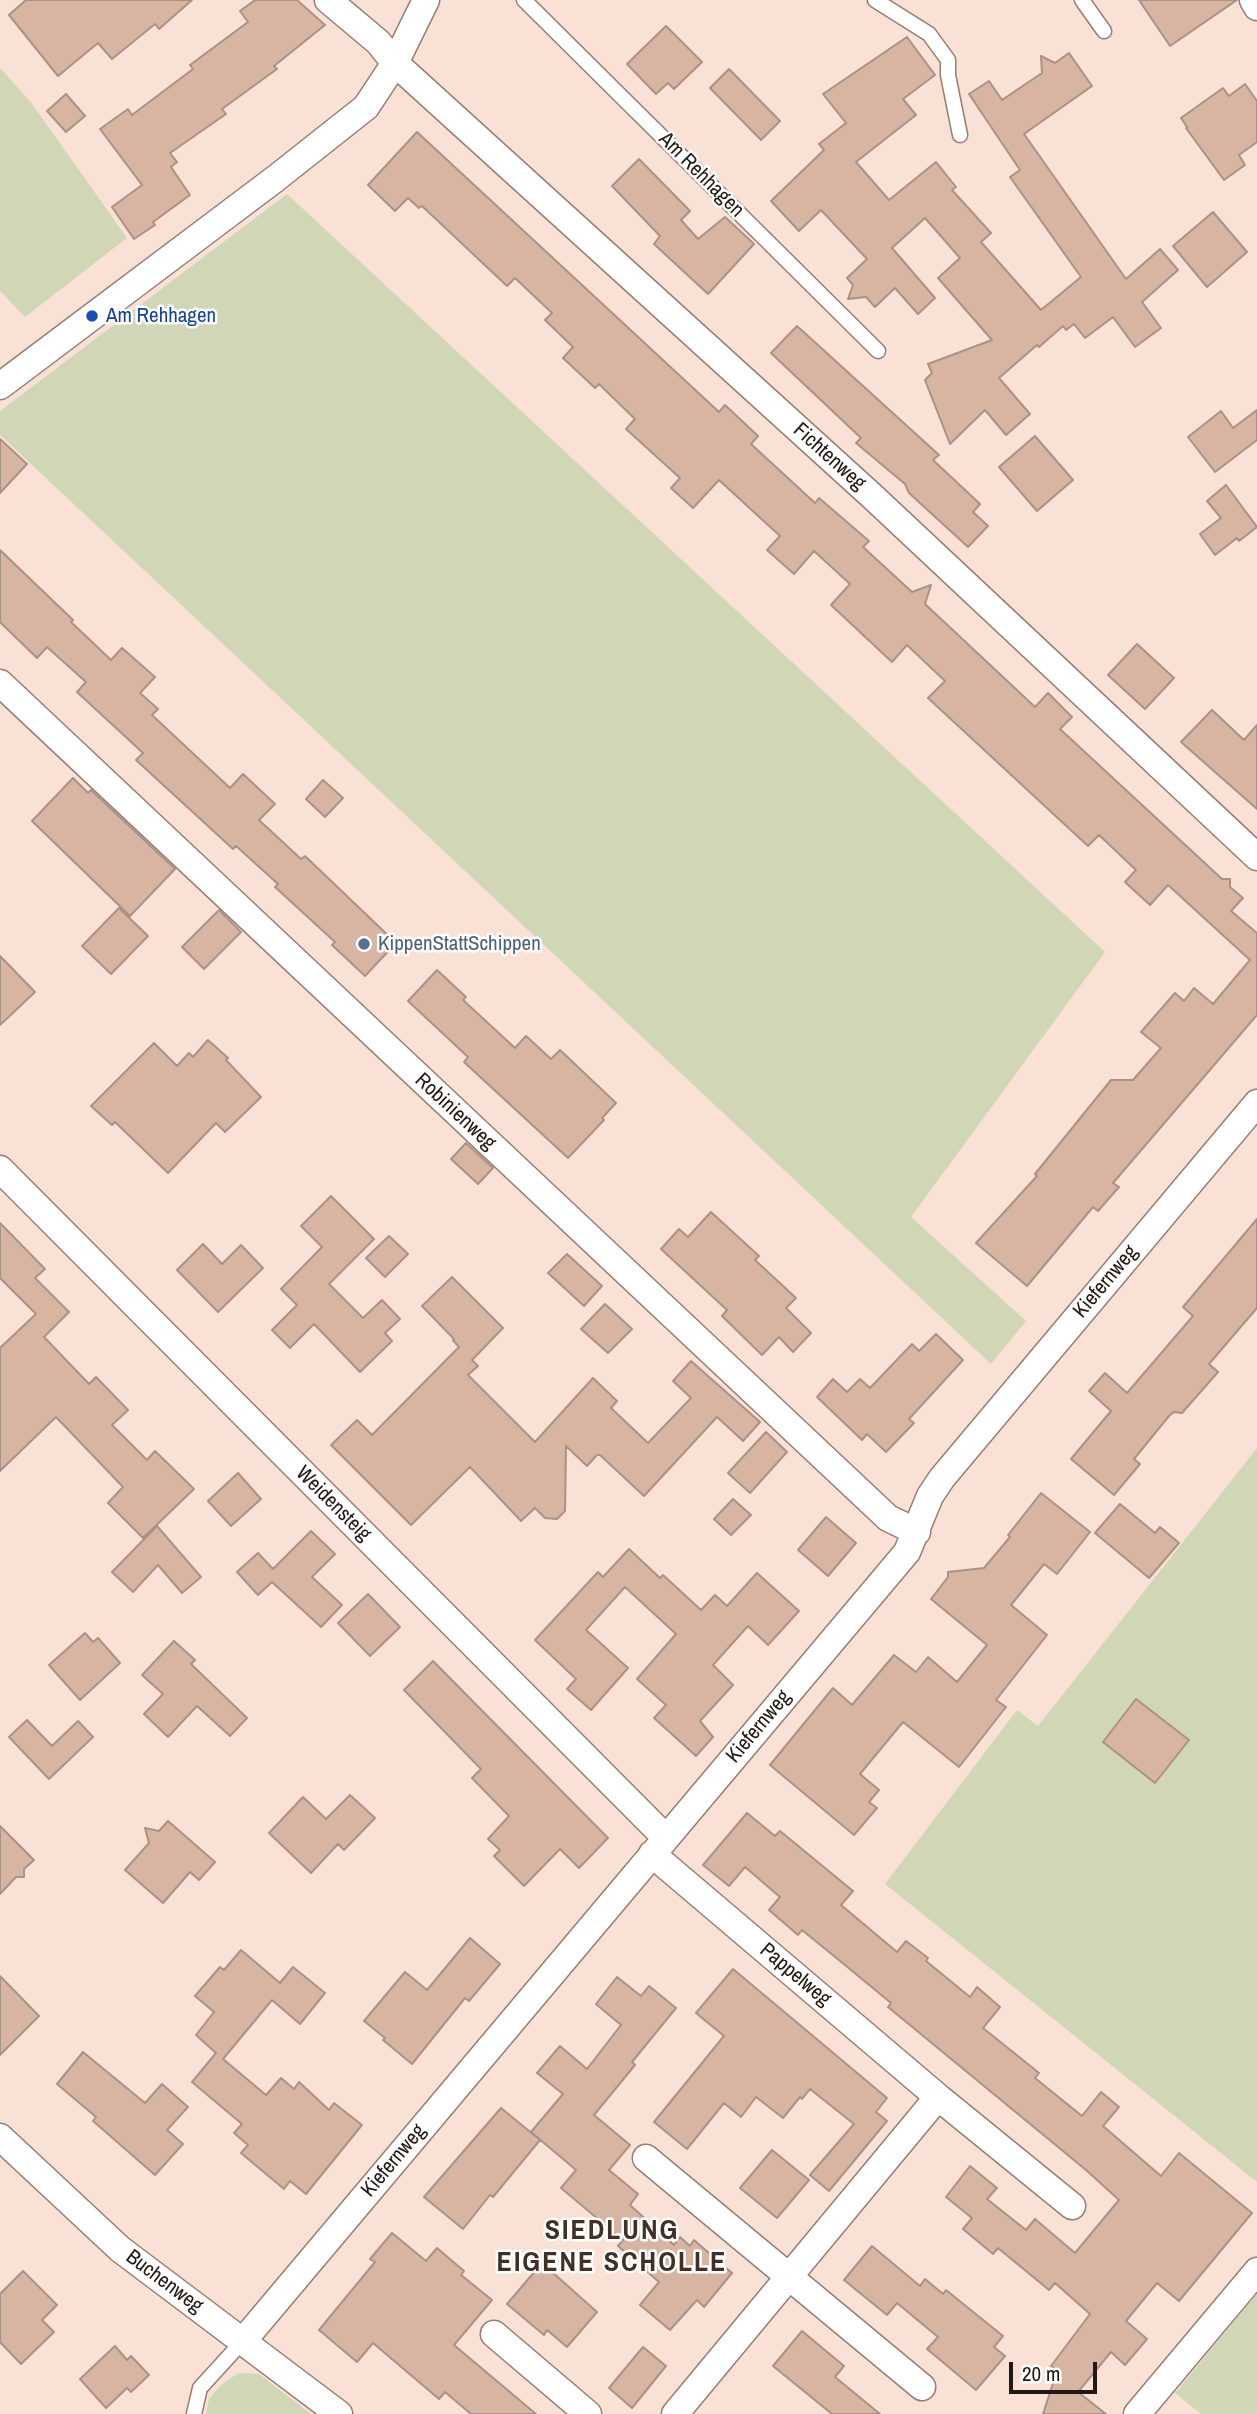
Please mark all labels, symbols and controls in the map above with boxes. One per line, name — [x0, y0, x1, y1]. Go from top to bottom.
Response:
street label: Am Rehhagen — [653, 127, 749, 223]
place label: Am Rehhagen — [106, 303, 216, 329]
marker: Am Rehhagen — [84, 308, 100, 324]
street label: Fichtenweg — [787, 418, 871, 496]
place label: KippenStattSchippen — [378, 931, 541, 957]
marker: KippenStattSchippen — [356, 936, 372, 952]
street label: Robinienweg — [409, 1068, 501, 1156]
street label: Kiefernweg — [1068, 1241, 1144, 1323]
street label: Weidensteig — [290, 1461, 376, 1547]
street label: Kiefernweg — [721, 1686, 797, 1768]
street label: Pappelweg — [754, 1938, 836, 2012]
street label: Kiefernweg — [356, 2120, 432, 2202]
district label: SIEDLUNG EIGENE SCHOLLE — [498, 2214, 726, 2280]
street label: Buchenweg — [120, 2245, 208, 2319]
scale bar — [1012, 2348, 1100, 2392]
text: 20 m — [1022, 2359, 1060, 2388]

